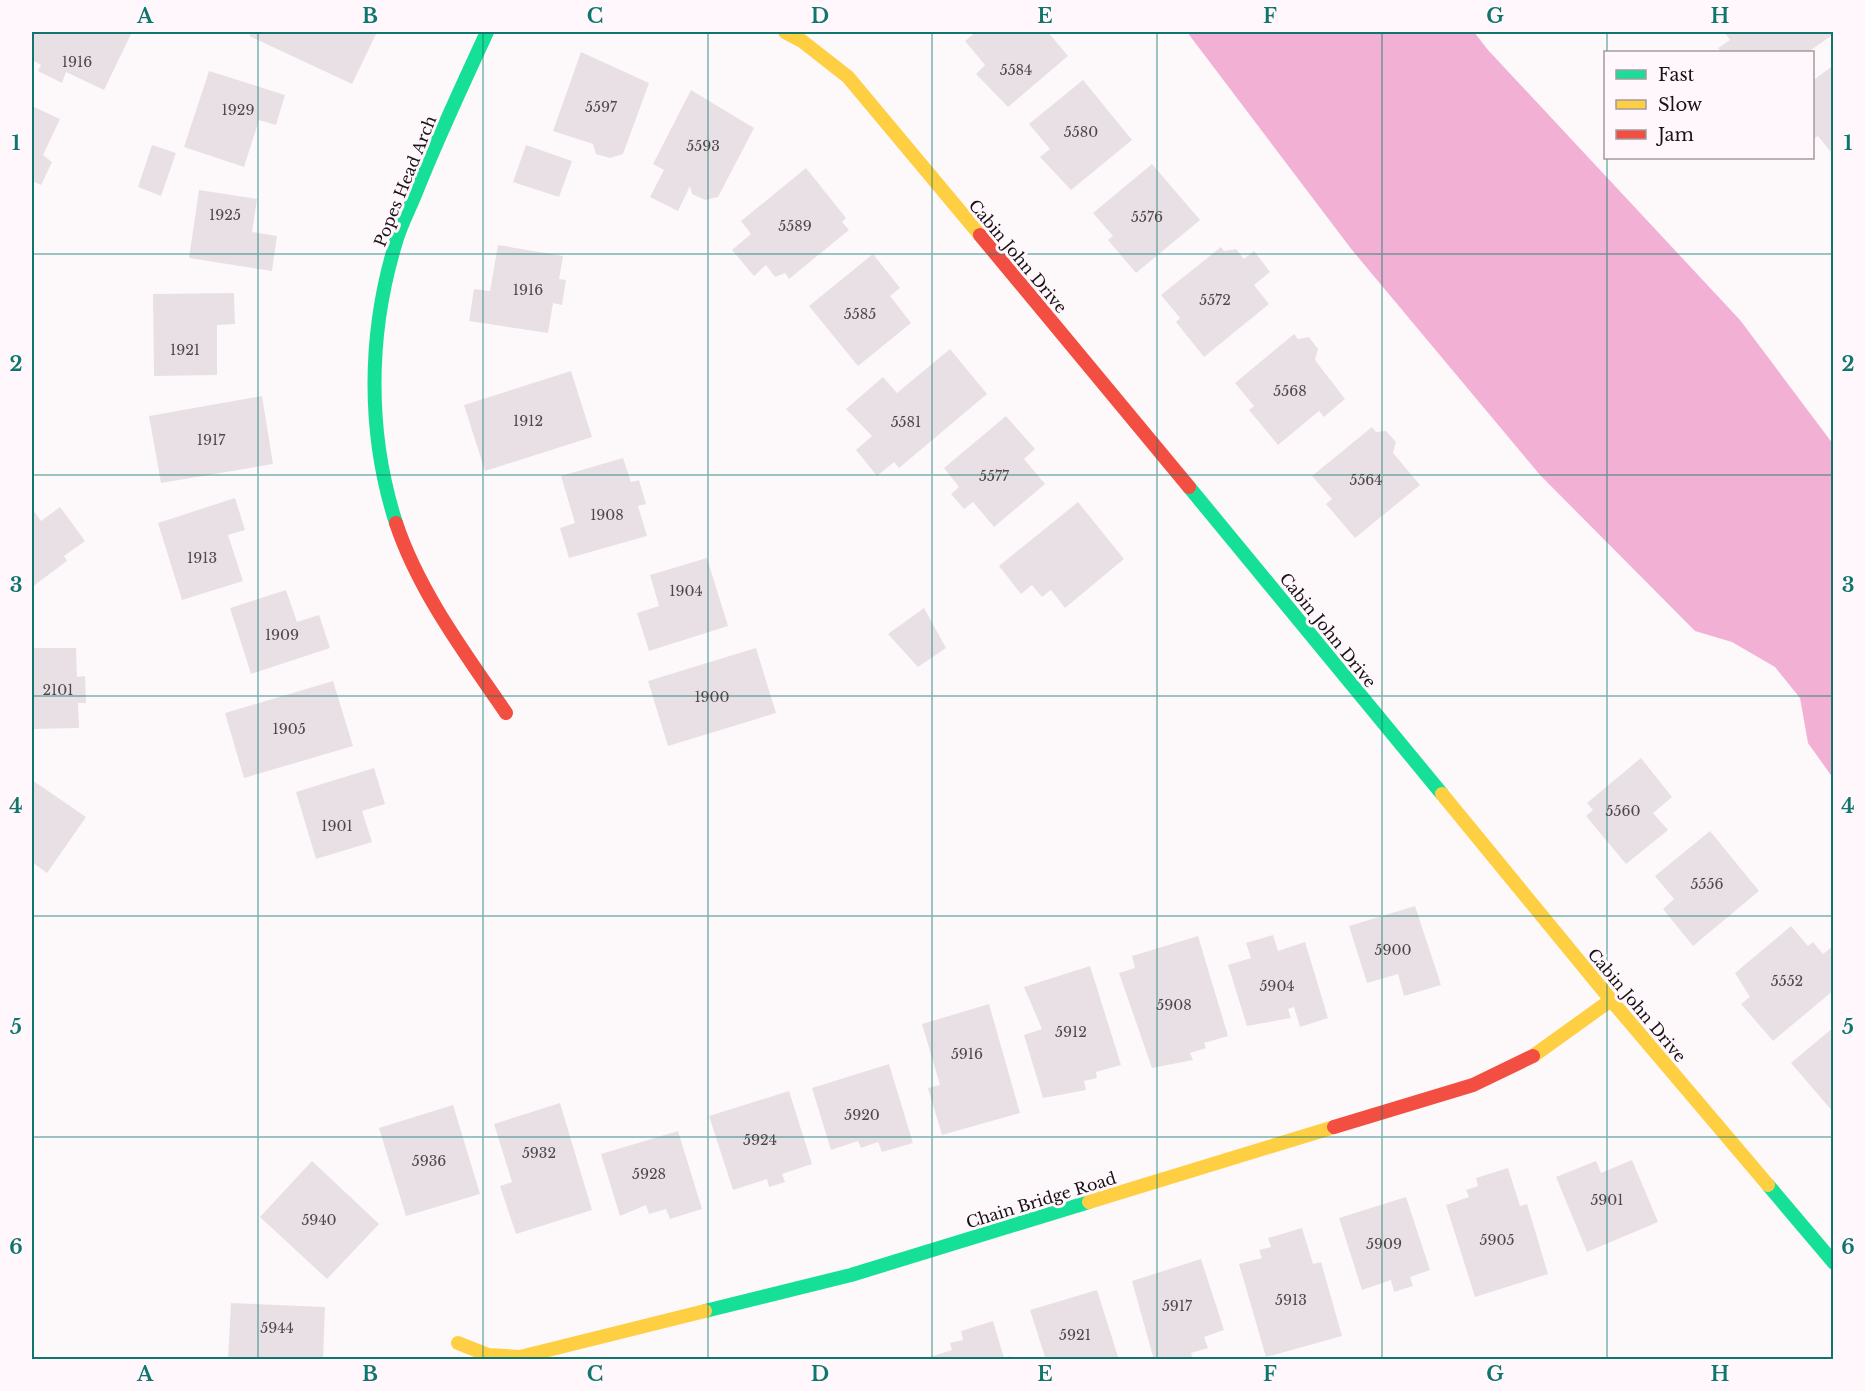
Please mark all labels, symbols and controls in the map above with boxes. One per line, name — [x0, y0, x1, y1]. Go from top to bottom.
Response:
text: A — [136, 4, 154, 28]
text: B — [362, 4, 378, 28]
text: C — [587, 4, 603, 28]
text: D — [811, 4, 829, 28]
text: E — [1037, 4, 1053, 28]
text: F — [1263, 4, 1277, 28]
text: G — [1486, 4, 1504, 28]
text: H — [1711, 4, 1730, 28]
legend — [1604, 51, 1814, 159]
house number: 1916 — [62, 53, 92, 71]
house number: 5584 — [1000, 61, 1032, 79]
text: Fast — [1658, 64, 1695, 86]
text: Slow — [1658, 94, 1703, 116]
house number: 5597 — [585, 98, 618, 116]
house number: 1929 — [222, 101, 254, 119]
street label: Popes Head Arch — [370, 113, 440, 249]
house number: 5580 — [1064, 123, 1098, 141]
text: Jam — [1656, 124, 1694, 146]
text: 1 — [12, 131, 21, 155]
text: 1 — [1844, 131, 1853, 155]
house number: 5593 — [686, 137, 720, 155]
street label: Cabin John Drive — [965, 195, 1071, 317]
house number: 1925 — [209, 206, 241, 224]
house number: 5576 — [1131, 208, 1163, 226]
house number: 5589 — [778, 217, 812, 235]
house number: 1916 — [513, 281, 543, 299]
house number: 5572 — [1199, 291, 1231, 309]
house number: 5585 — [844, 305, 876, 323]
house number: 1921 — [170, 341, 200, 359]
text: 2 — [9, 352, 23, 376]
text: 2 — [1841, 352, 1855, 376]
house number: 5568 — [1273, 382, 1307, 400]
house number: 1912 — [513, 412, 543, 430]
house number: 5581 — [891, 413, 921, 431]
house number: 1917 — [197, 431, 226, 449]
house number: 5577 — [979, 467, 1010, 485]
house number: 5564 — [1349, 471, 1383, 489]
house number: 1908 — [590, 506, 624, 524]
house number: 1913 — [187, 549, 217, 567]
street label: Cabin John Drive — [1276, 569, 1380, 691]
text: 3 — [10, 573, 22, 597]
text: 3 — [1842, 573, 1854, 597]
house number: 1904 — [669, 582, 703, 600]
house number: 1909 — [265, 626, 299, 644]
house number: 2101 — [42, 681, 74, 699]
house number: 1900 — [694, 688, 730, 706]
house number: 1905 — [272, 720, 306, 738]
text: 4 — [9, 794, 23, 818]
text: 4 — [1841, 794, 1855, 818]
house number: 5560 — [1606, 802, 1640, 820]
house number: 1901 — [321, 817, 353, 835]
house number: 5556 — [1691, 875, 1723, 893]
house number: 5900 — [1375, 941, 1411, 959]
street label: Cabin John Drive — [1584, 944, 1690, 1066]
house number: 5552 — [1771, 972, 1803, 990]
house number: 5904 — [1259, 977, 1295, 995]
house number: 5908 — [1156, 996, 1192, 1014]
text: 5 — [10, 1015, 22, 1039]
text: 5 — [1842, 1015, 1854, 1039]
house number: 5912 — [1055, 1023, 1087, 1041]
house number: 5916 — [951, 1045, 983, 1063]
house number: 5920 — [844, 1106, 880, 1124]
house number: 5924 — [743, 1131, 777, 1149]
house number: 5932 — [522, 1144, 556, 1162]
house number: 5936 — [412, 1152, 446, 1170]
house number: 5928 — [632, 1165, 666, 1183]
street label: Chain Bridge Road — [964, 1168, 1119, 1232]
house number: 5901 — [1590, 1191, 1624, 1209]
house number: 5940 — [301, 1211, 337, 1229]
house number: 5905 — [1480, 1231, 1514, 1249]
text: 6 — [9, 1235, 23, 1259]
house number: 5909 — [1366, 1235, 1402, 1253]
text: 6 — [1841, 1235, 1855, 1259]
house number: 5913 — [1275, 1291, 1307, 1309]
house number: 5917 — [1162, 1297, 1193, 1315]
house number: 5944 — [260, 1319, 294, 1337]
house number: 5921 — [1059, 1326, 1091, 1344]
text: A — [136, 1362, 154, 1386]
text: B — [362, 1362, 378, 1386]
text: C — [587, 1362, 603, 1386]
text: D — [811, 1362, 829, 1386]
text: E — [1037, 1362, 1053, 1386]
text: F — [1263, 1362, 1277, 1386]
text: G — [1486, 1362, 1504, 1386]
text: H — [1711, 1362, 1730, 1386]

